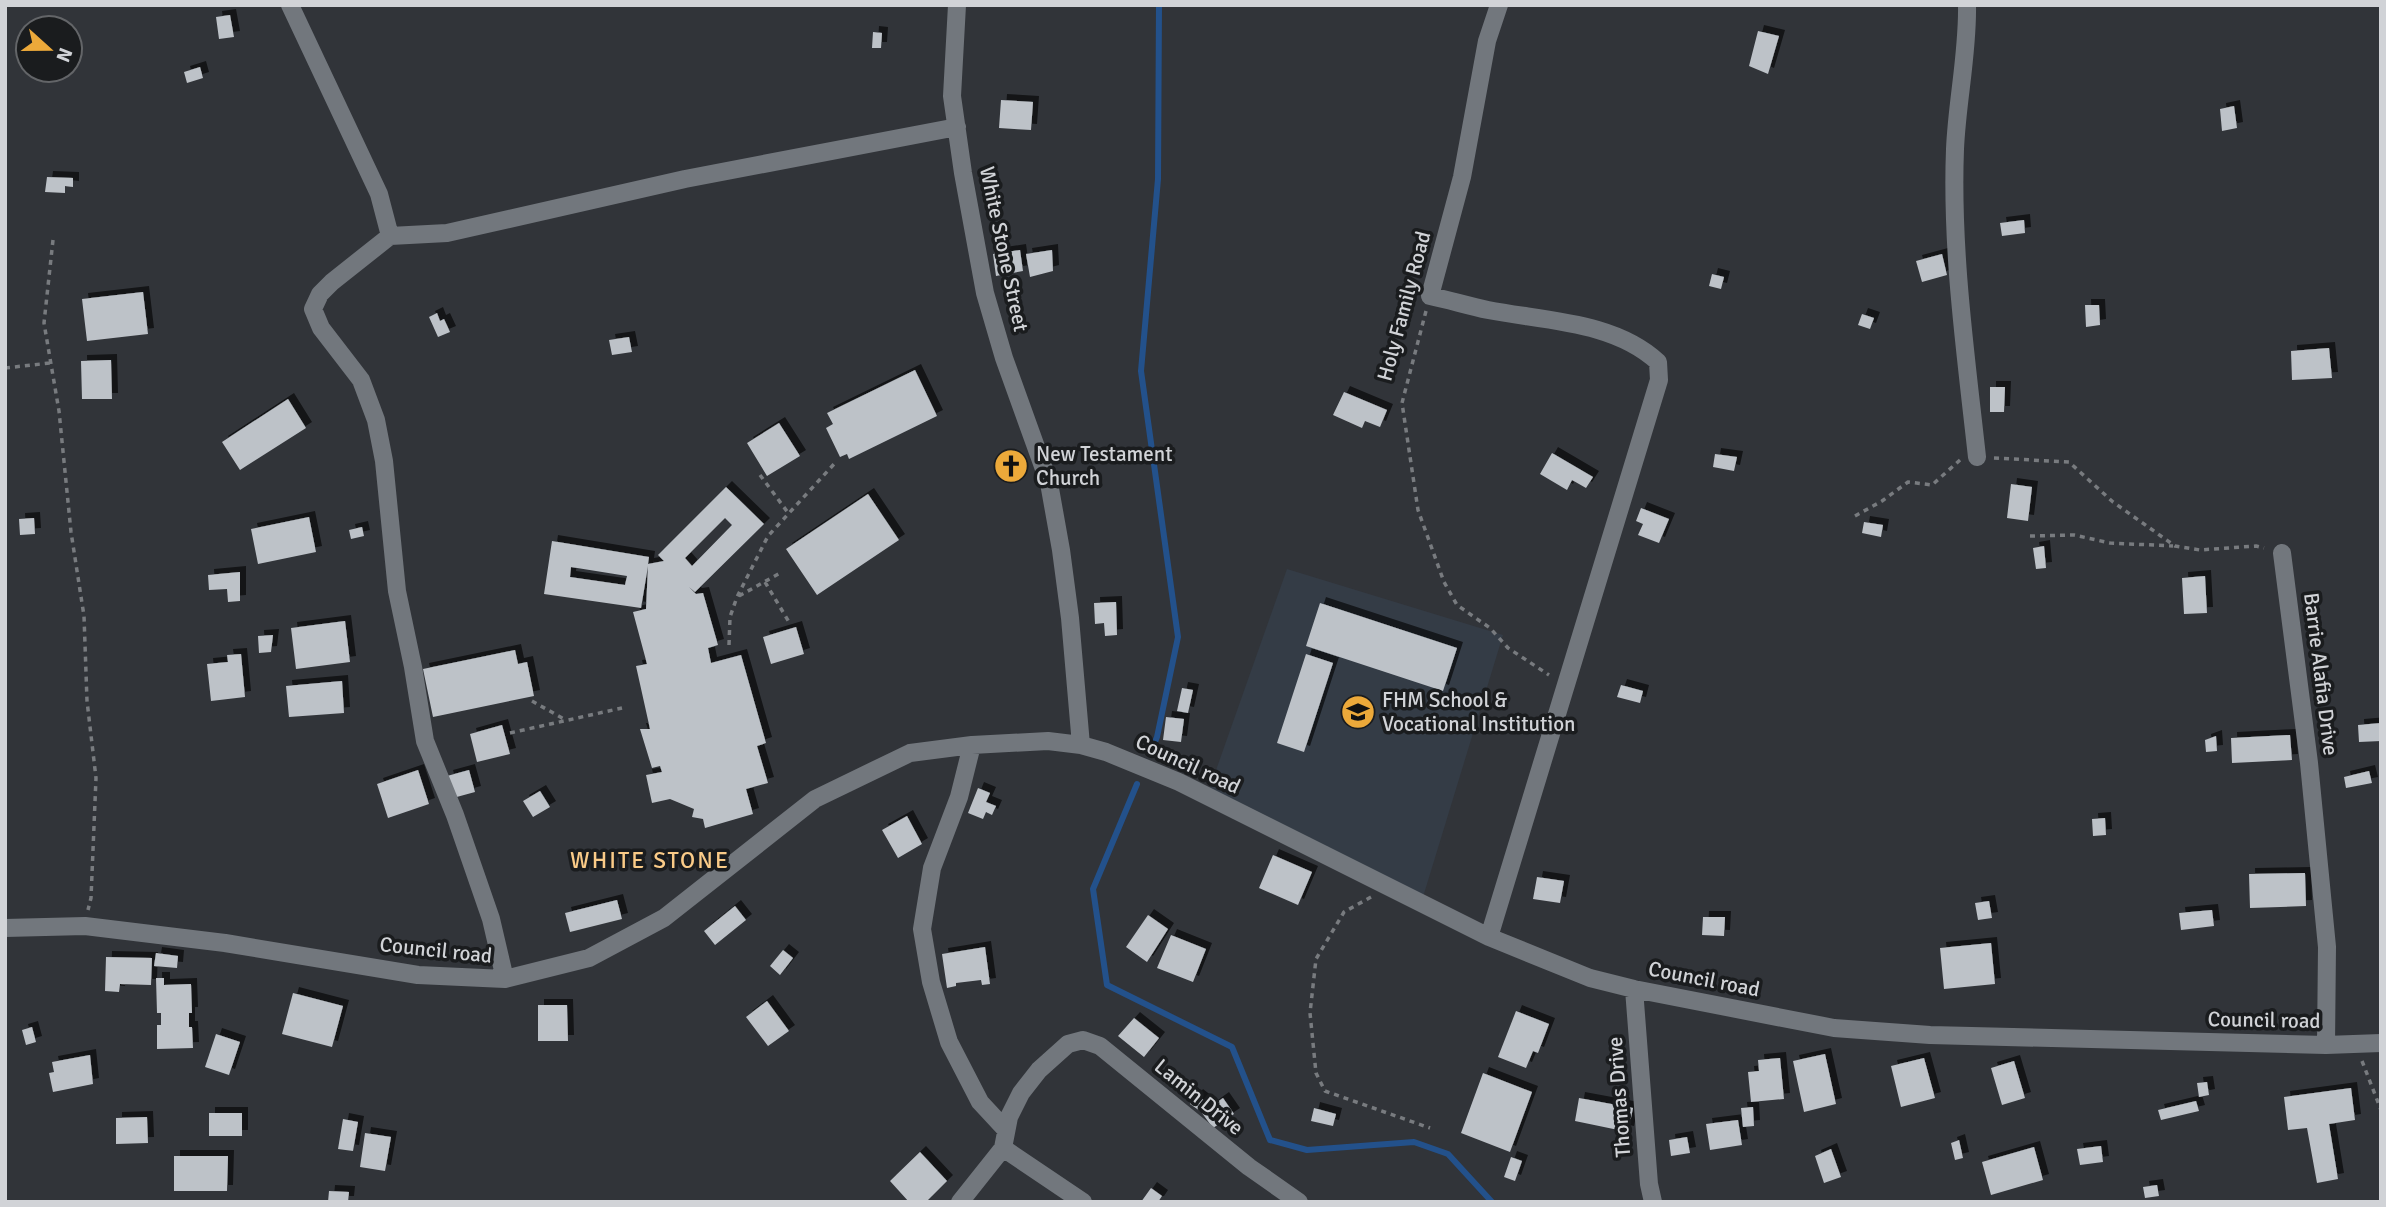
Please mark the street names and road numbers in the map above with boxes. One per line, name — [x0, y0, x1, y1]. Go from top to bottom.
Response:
street label: White Stone Street — [974, 164, 1034, 334]
street label: Holy Family Road — [1372, 228, 1436, 384]
street label: Barrie Alafia Drive — [2298, 591, 2344, 757]
street label: Council road — [1131, 728, 1245, 800]
street label: Council road — [378, 931, 494, 969]
street label: Council road — [1646, 955, 1762, 1003]
street label: Council road — [2207, 1006, 2321, 1034]
street label: Thomas Drive — [1602, 1036, 1636, 1158]
street label: Lamin Drive — [1149, 1053, 1249, 1141]

